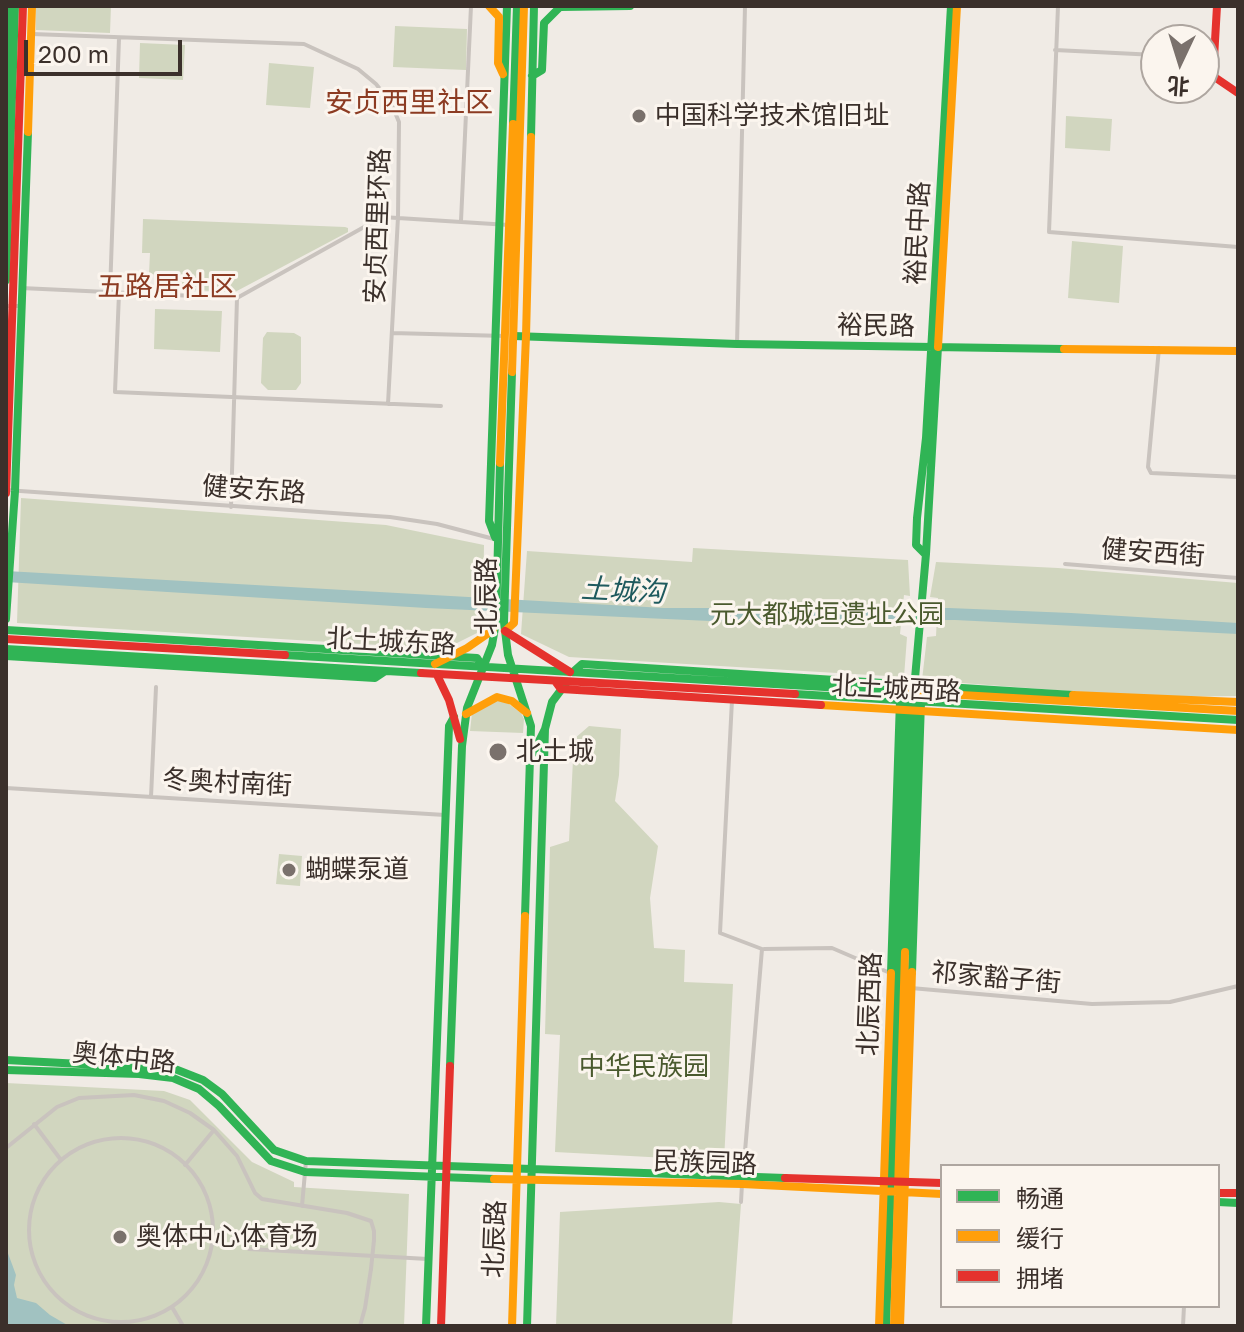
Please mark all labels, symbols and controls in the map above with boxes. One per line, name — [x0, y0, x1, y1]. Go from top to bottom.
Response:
scale bar — [28, 24, 186, 74]
north arrow — [1140, 24, 1220, 104]
text: 200 m — [38, 39, 109, 68]
text: 北 — [1167, 72, 1190, 101]
district label: 安贞西里社区 — [325, 86, 493, 120]
place label: 中国科学技术馆旧址 — [655, 100, 889, 132]
marker: 中国科学技术馆旧址 — [630, 107, 648, 125]
street label: 安贞西里环路 — [360, 148, 396, 304]
street label: 裕民中路 — [900, 180, 936, 286]
district label: 五路居社区 — [97, 270, 237, 304]
street label: 裕民路 — [837, 310, 915, 342]
street label: 健安东路 — [201, 471, 307, 509]
street label: 健安西街 — [1100, 534, 1206, 572]
street label: 北辰路 — [471, 557, 503, 635]
water label: 土城沟 — [580, 572, 666, 610]
park label: 元大都城垣遗址公园 — [710, 599, 944, 631]
street label: 北土城东路 — [325, 623, 457, 661]
street label: 北土城西路 — [830, 670, 962, 708]
place label: 北土城 — [516, 736, 594, 768]
marker: 北土城 — [487, 741, 509, 763]
street label: 冬奥村南街 — [161, 764, 293, 802]
place label: 蝴蝶泵道 — [305, 854, 409, 886]
marker: 蝴蝶泵道 — [280, 861, 298, 879]
street label: 北辰西路 — [853, 951, 887, 1057]
street label: 祁家豁子街 — [930, 957, 1062, 999]
street label: 奥体中路 — [71, 1037, 177, 1079]
park label: 中华民族园 — [579, 1051, 709, 1083]
street label: 民族园路 — [652, 1146, 758, 1180]
legend — [940, 1164, 1220, 1308]
text: 畅通 — [1016, 1183, 1064, 1212]
street label: 北辰路 — [478, 1199, 512, 1279]
place label: 奥体中心体育场 — [136, 1221, 318, 1253]
text: 缓行 — [1016, 1223, 1064, 1252]
marker: 奥体中心体育场 — [111, 1228, 129, 1246]
text: 拥堵 — [1016, 1263, 1064, 1292]

